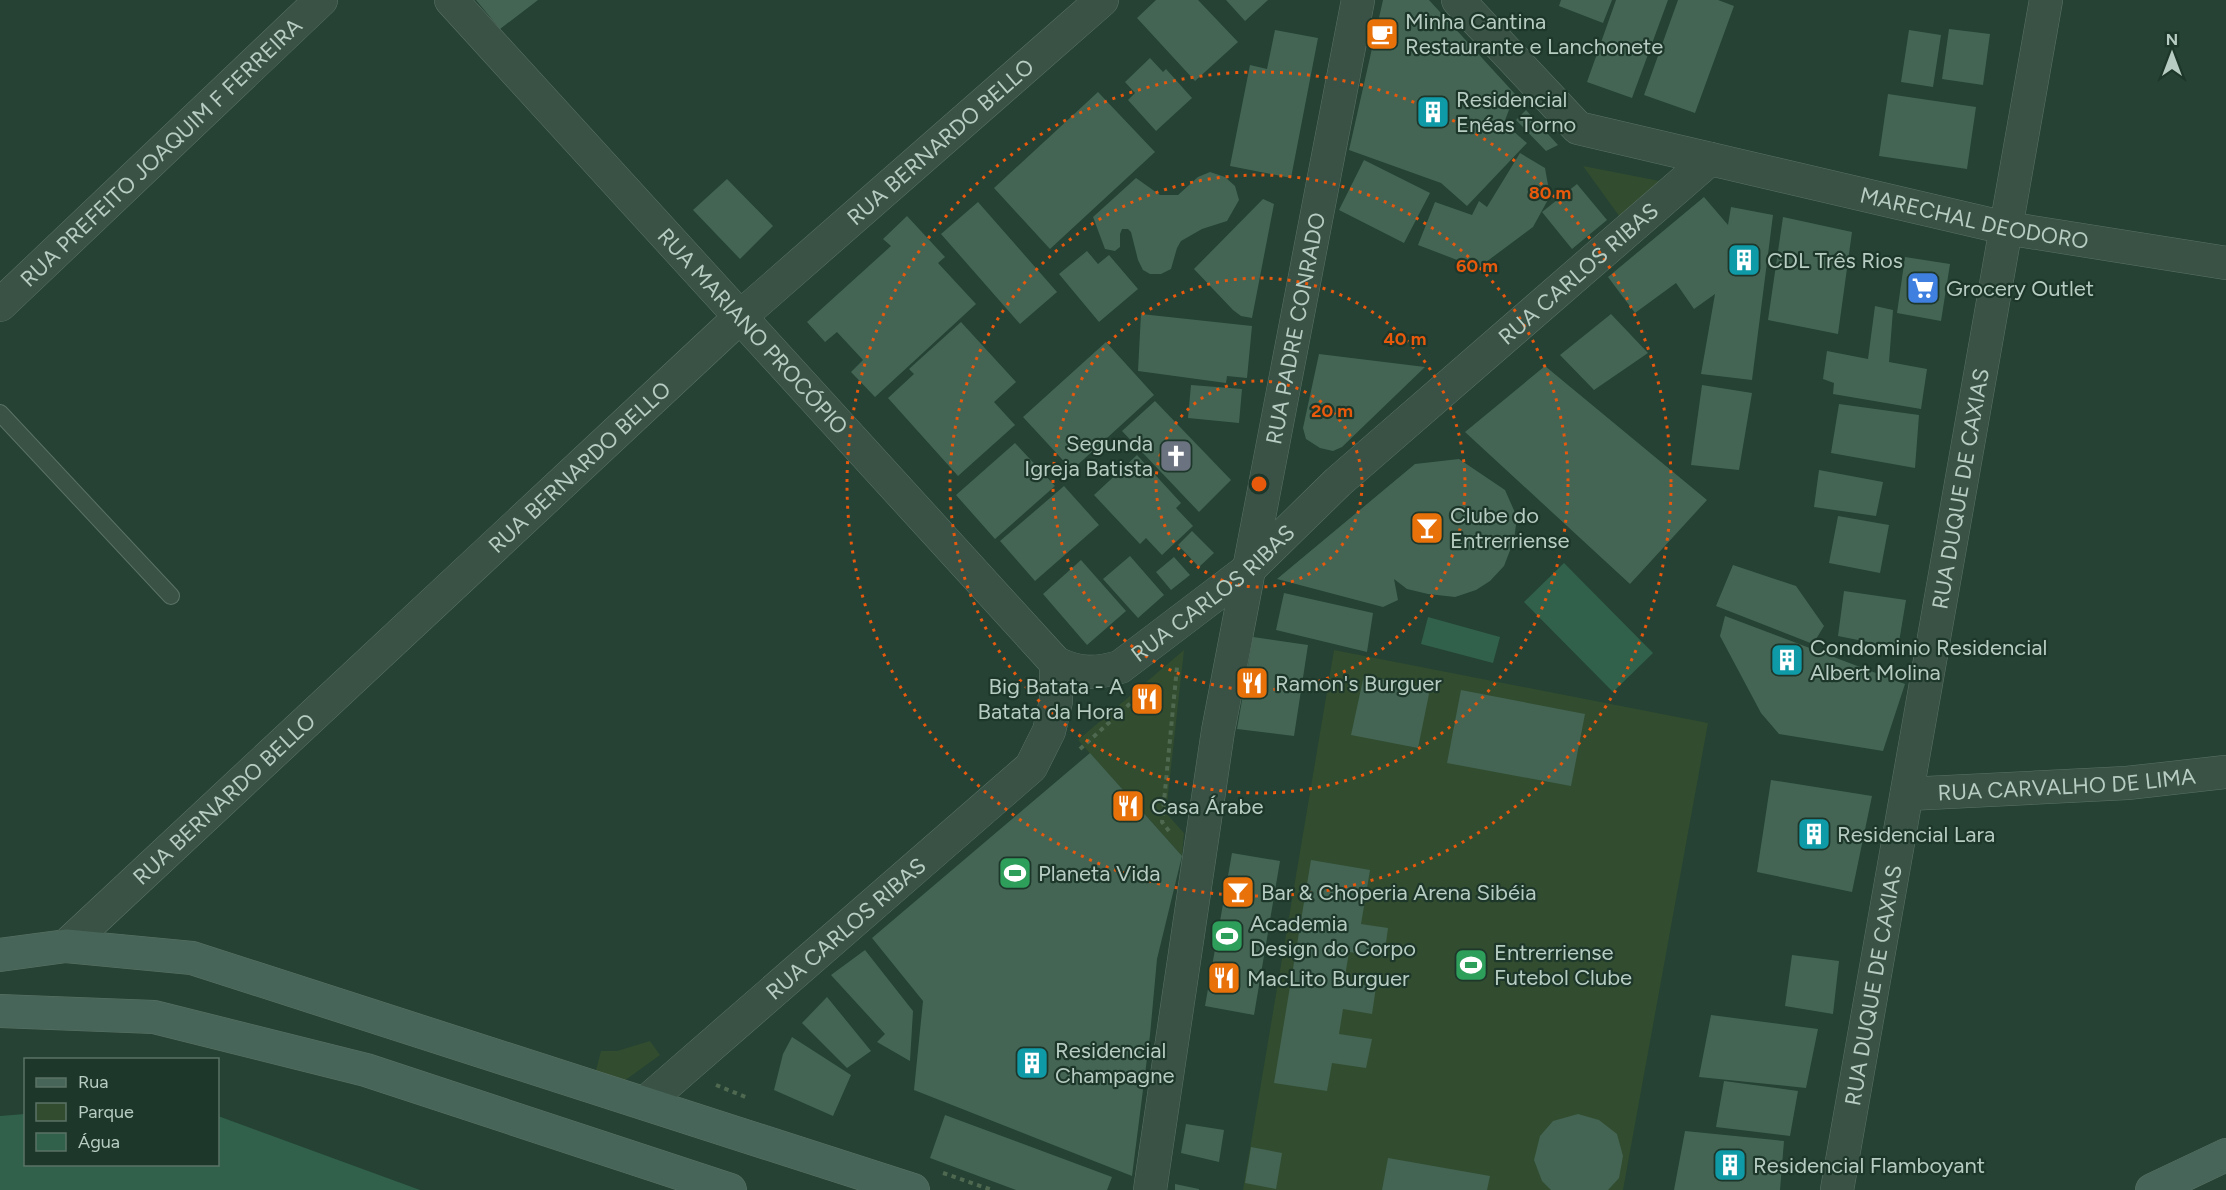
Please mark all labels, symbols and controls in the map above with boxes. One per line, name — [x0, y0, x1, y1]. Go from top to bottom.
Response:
place label: Minha Cantina Restaurante e Lanchonete — [1405, 8, 1663, 60]
street label: RUA PREFEITO JOAQUIM F FERREIRA — [14, 12, 308, 292]
cafe icon: Minha Cantina Restaurante e Lanchonete — [1364, 16, 1400, 52]
north arrow — [2142, 24, 2202, 84]
text: N — [2166, 30, 2178, 49]
street label: RUA BERNARDO BELLO — [841, 53, 1039, 231]
place label: Residencial Enéas Torno — [1456, 86, 1576, 138]
building icon: Residencial Enéas Torno — [1415, 94, 1451, 130]
street label: MARECHAL DEODORO — [1857, 181, 2091, 254]
text: 80 m — [1529, 182, 1571, 204]
street label: RUA CARLOS RIBAS — [1493, 197, 1664, 350]
street label: RUA PADRE CONRADO — [1260, 210, 1331, 447]
street label: RUA MARIANO PROCÓPIO — [652, 222, 854, 440]
building icon: CDL Três Rios — [1726, 242, 1762, 278]
place label: CDL Três Rios — [1767, 247, 1903, 274]
text: 60 m — [1456, 255, 1498, 277]
supermarket icon: Grocery Outlet — [1905, 270, 1941, 306]
place label: Grocery Outlet — [1946, 275, 2094, 302]
text: 40 m — [1383, 328, 1427, 350]
street label: RUA DUQUE DE CAXIAS — [1926, 366, 1995, 611]
street label: RUA BERNARDO BELLO — [483, 376, 676, 559]
text: 20 m — [1311, 400, 1353, 422]
place label: Segunda Igreja Batista — [1024, 430, 1153, 482]
church icon: Segunda Igreja Batista — [1158, 438, 1194, 474]
centre of rings — [1249, 474, 1269, 494]
place label: Clube do Entrerriense — [1450, 502, 1570, 554]
bar icon: Clube do Entrerriense — [1409, 510, 1445, 546]
street label: RUA CARLOS RIBAS — [1125, 519, 1300, 667]
place label: Condominio Residencial Albert Molina — [1810, 634, 2047, 686]
building icon: Condominio Residencial Albert Molina — [1769, 642, 1805, 678]
restaurant icon: Ramon's Burguer — [1234, 665, 1270, 701]
place label: Ramon's Burguer — [1275, 670, 1442, 697]
place label: Big Batata - A Batata da Hora — [977, 673, 1124, 725]
restaurant icon: Big Batata - A Batata da Hora — [1129, 681, 1165, 717]
street label: RUA BERNARDO BELLO — [127, 707, 321, 890]
street label: RUA CARVALHO DE LIMA — [1937, 762, 2197, 806]
restaurant icon: Casa Árabe — [1110, 788, 1146, 824]
place label: Casa Árabe — [1151, 793, 1263, 820]
building icon: Residencial Lara — [1796, 816, 1832, 852]
place label: Residencial Lara — [1837, 821, 1995, 848]
street label: RUA CARLOS RIBAS — [760, 852, 931, 1005]
sports icon: Planeta Vida — [997, 855, 1033, 891]
place label: Planeta Vida — [1038, 860, 1160, 887]
street label: RUA DUQUE DE CAXIAS — [1839, 863, 1907, 1108]
bar icon: Bar & Choperia Arena Sibéia — [1220, 874, 1256, 910]
place label: Bar & Choperia Arena Sibéia — [1261, 879, 1536, 906]
place label: Academia Design do Corpo — [1250, 910, 1416, 962]
sports icon: Academia Design do Corpo — [1209, 918, 1245, 954]
place label: Entrerriense Futebol Clube — [1494, 939, 1632, 991]
sports icon: Entrerriense Futebol Clube — [1453, 947, 1489, 983]
restaurant icon: MacLito Burguer — [1206, 960, 1242, 996]
place label: MacLito Burguer — [1247, 965, 1410, 992]
place label: Residencial Champagne — [1055, 1037, 1175, 1089]
building icon: Residencial Champagne — [1014, 1045, 1050, 1081]
legend — [24, 1058, 219, 1166]
text: Rua — [78, 1071, 109, 1093]
text: Parque — [78, 1101, 134, 1123]
text: Água — [78, 1131, 120, 1153]
building icon: Residencial Flamboyant — [1712, 1147, 1748, 1183]
place label: Residencial Flamboyant — [1753, 1152, 1985, 1179]

